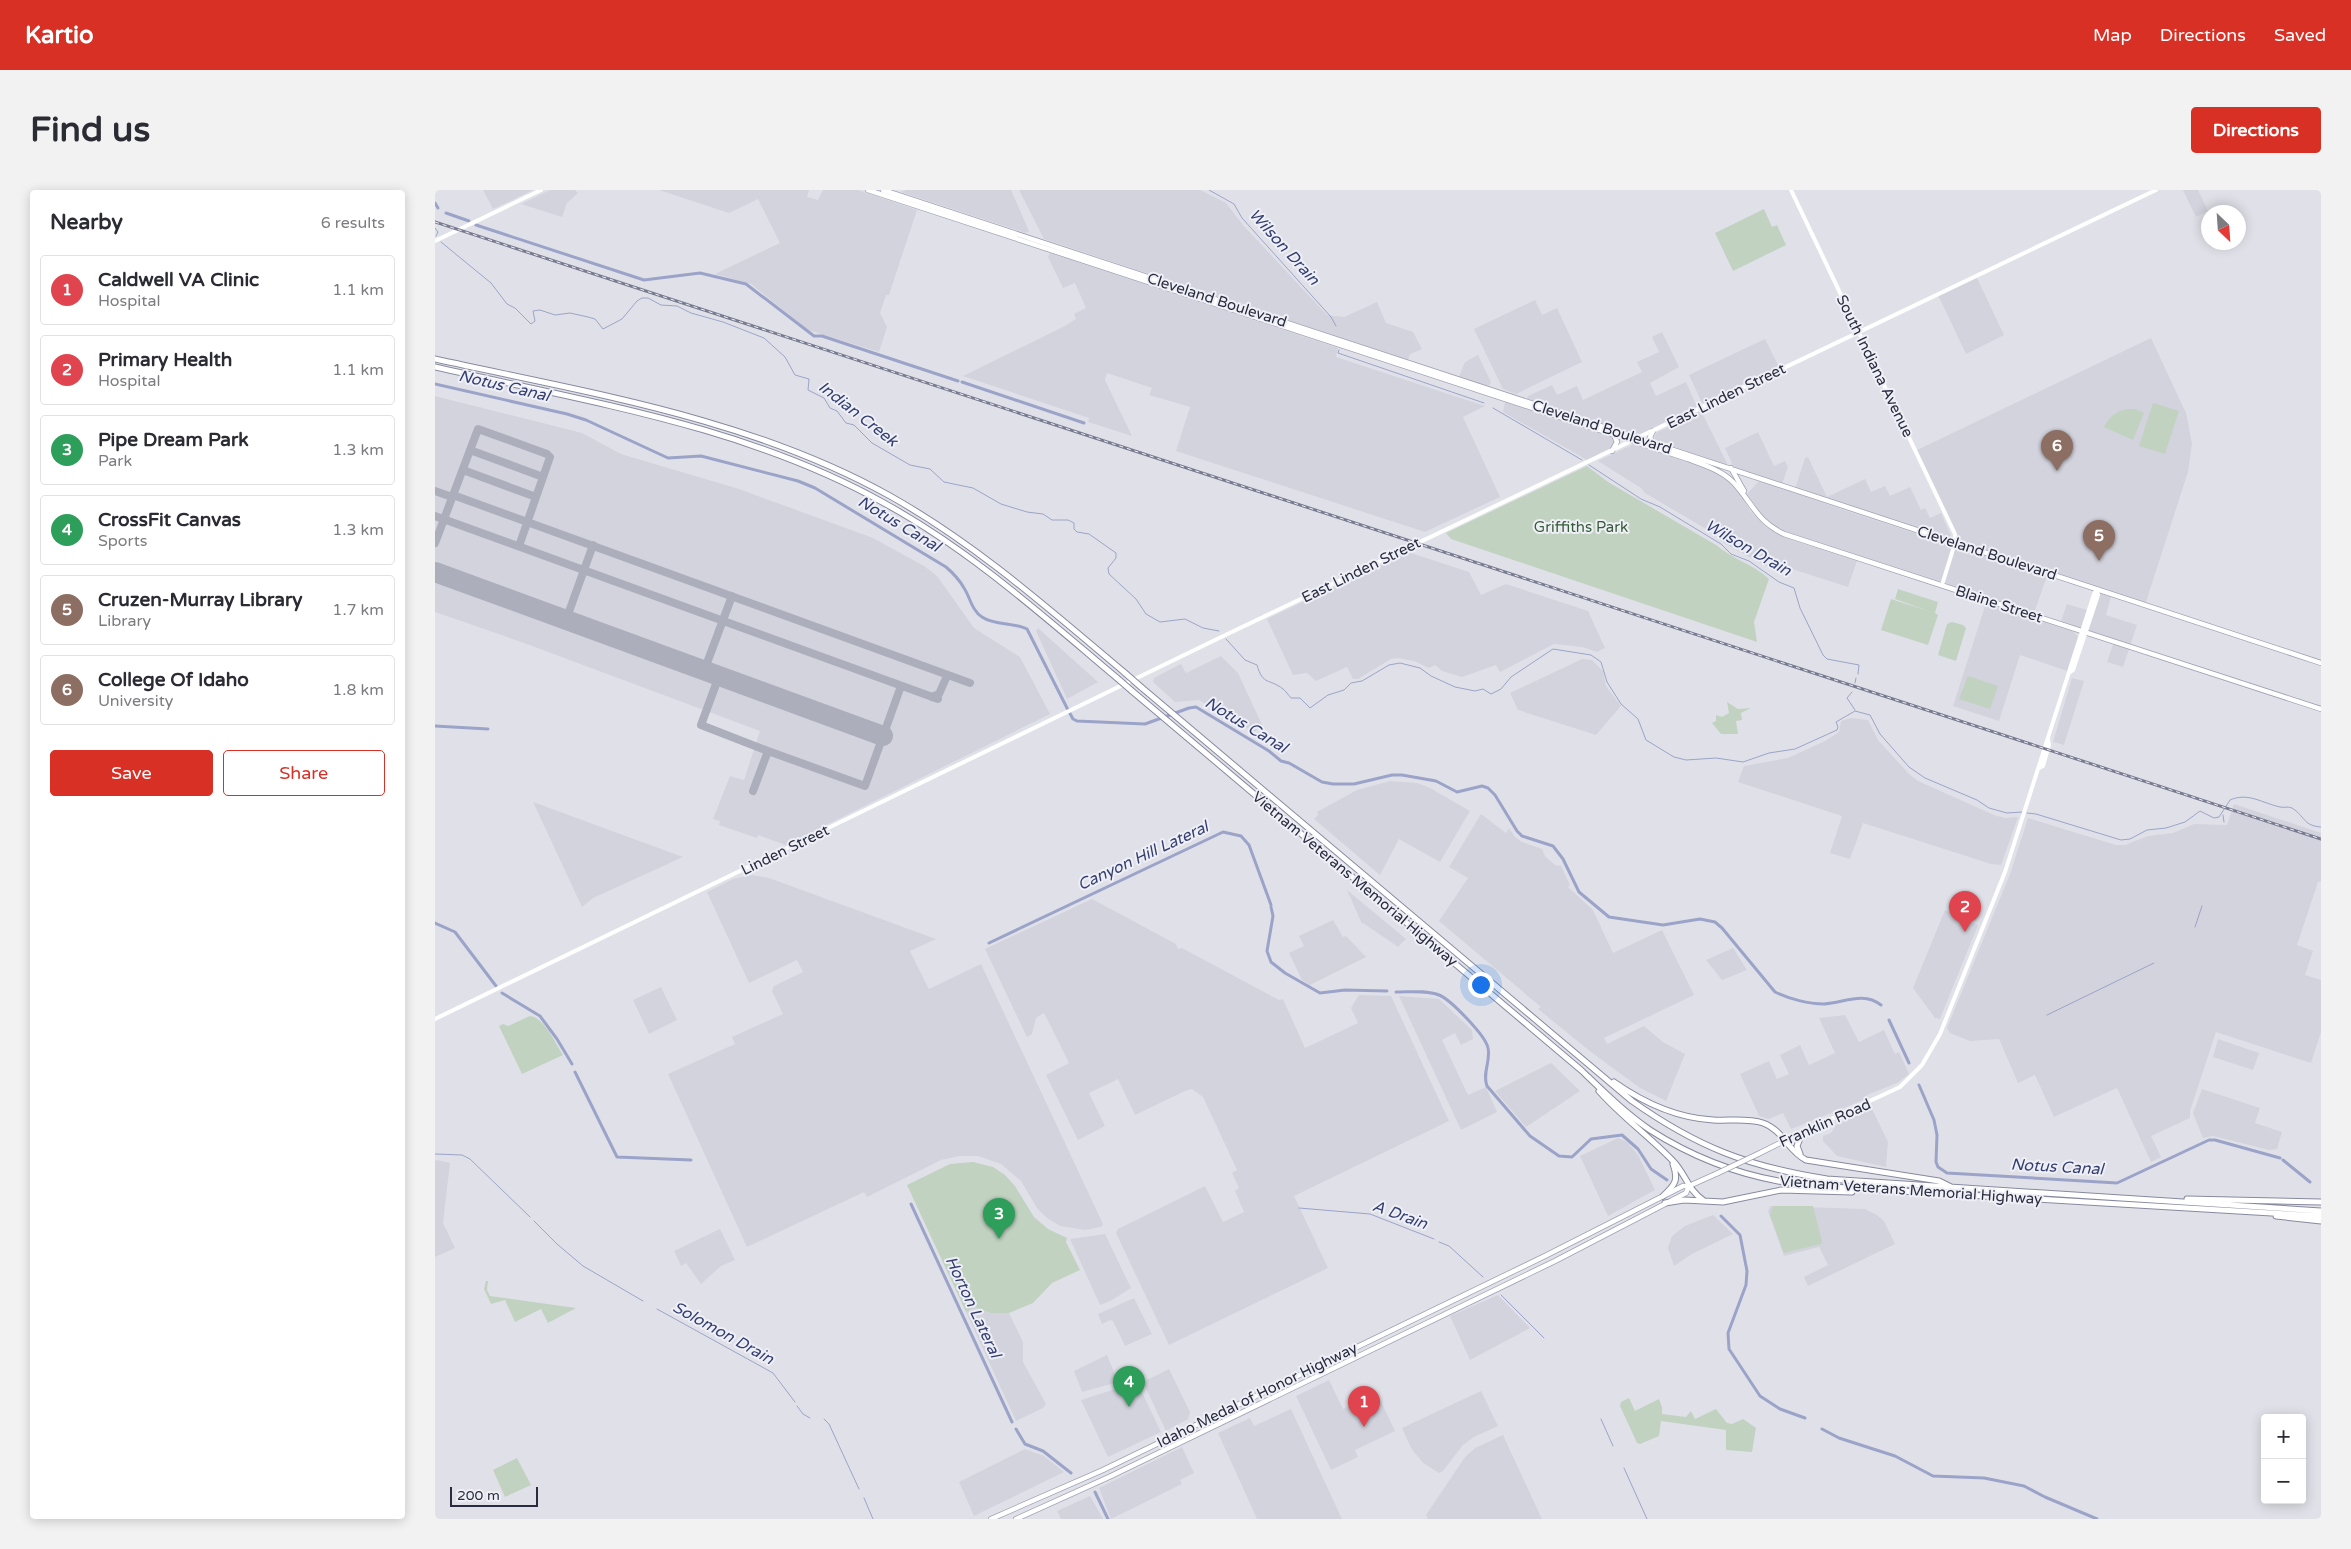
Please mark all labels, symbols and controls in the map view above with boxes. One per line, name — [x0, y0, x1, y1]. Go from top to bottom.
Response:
text: Kartio — [25, 21, 94, 50]
text: Map — [2093, 24, 2132, 46]
text: Directions — [2160, 24, 2246, 46]
text: Saved — [2274, 24, 2326, 46]
button: Directions — [2191, 107, 2321, 153]
text: Find us — [30, 109, 150, 151]
water label: Wilson Drain — [1244, 205, 1324, 290]
north arrow — [2201, 205, 2246, 250]
text: Nearby — [50, 210, 123, 235]
text: 6 results — [321, 213, 385, 233]
text: Caldwell VA Clinic — [98, 269, 259, 291]
street label: Cleveland Boulevard — [1145, 269, 1289, 331]
text: 1 — [62, 280, 72, 300]
text: 1.1 km — [332, 280, 384, 300]
text: Hospital — [98, 291, 160, 311]
street label: South Indiana Avenue — [1833, 292, 1917, 440]
text: Primary Health — [98, 349, 232, 371]
street label: East Linden Street — [1664, 359, 1789, 433]
text: 2 — [62, 360, 72, 380]
text: 1.1 km — [332, 360, 384, 380]
water label: Notus Canal — [457, 366, 553, 407]
text: Hospital — [98, 371, 160, 391]
water label: Indian Creek — [814, 377, 903, 452]
street label: Cleveland Boulevard — [1530, 396, 1674, 458]
text: Pipe Dream Park — [98, 429, 249, 451]
pin: 6 — [2041, 430, 2073, 471]
text: 3 — [62, 440, 72, 460]
text: 1.3 km — [332, 440, 384, 460]
text: Park — [98, 451, 132, 471]
water label: Notus Canal — [854, 492, 946, 558]
text: CrossFit Canvas — [98, 509, 241, 531]
water label: Wilson Drain — [1701, 515, 1796, 581]
park label: Griffiths Park — [1534, 518, 1628, 536]
text: 4 — [62, 520, 72, 540]
text: 1.3 km — [332, 520, 384, 540]
pin: 5 — [2083, 520, 2115, 561]
street label: Cleveland Boulevard — [1915, 522, 2059, 584]
text: Sports — [98, 531, 147, 551]
street label: East Linden Street — [1299, 533, 1424, 607]
street label: Blaine Street — [1953, 581, 2045, 627]
text: Cruzen-Murray Library — [98, 589, 302, 611]
text: 5 — [62, 600, 72, 620]
text: 1.7 km — [332, 600, 384, 620]
text: Library — [98, 611, 151, 631]
text: College Of Idaho — [98, 669, 249, 691]
text: 6 — [62, 680, 72, 700]
text: 1.8 km — [332, 680, 384, 700]
text: University — [98, 691, 173, 711]
water label: Notus Canal — [1201, 693, 1293, 759]
button: Save — [50, 750, 213, 796]
button: Share — [223, 750, 385, 796]
street label: Vietnam Veterans Memorial Highway — [1249, 788, 1461, 970]
water label: Canyon Hill Lateral — [1074, 816, 1213, 895]
street label: Linden Street — [738, 821, 832, 879]
pin: 2 — [1949, 891, 1981, 932]
your location — [1468, 972, 1494, 998]
street label: Franklin Road — [1776, 1095, 1874, 1151]
water label: Notus Canal — [2010, 1155, 2106, 1180]
street label: Vietnam Veterans Memorial Highway — [1779, 1172, 2043, 1208]
water label: A Drain — [1370, 1196, 1431, 1235]
pin: 3 — [983, 1198, 1015, 1239]
water label: Horton Lateral — [941, 1253, 1006, 1363]
water label: Solomon Drain — [669, 1297, 778, 1370]
street label: Idaho Medal of Honor Highway — [1154, 1339, 1360, 1451]
pin: 4 — [1113, 1366, 1145, 1407]
pin: 1 — [1348, 1386, 1380, 1427]
map controls — [2261, 1414, 2306, 1504]
button: + — [2261, 1414, 2306, 1459]
button: − — [2261, 1459, 2306, 1504]
scale bar — [450, 1484, 537, 1507]
text: 200 m — [457, 1487, 500, 1504]

